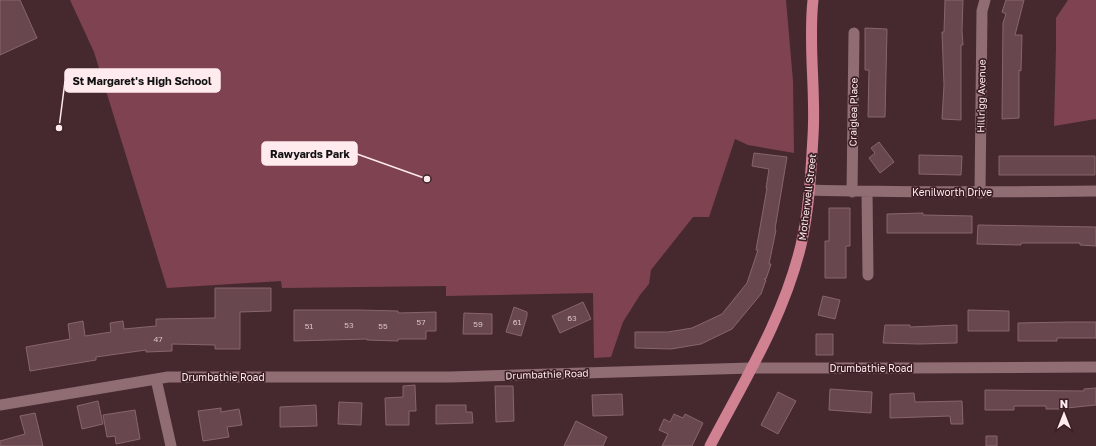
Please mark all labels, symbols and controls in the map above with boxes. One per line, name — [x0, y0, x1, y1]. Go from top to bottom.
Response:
street label: Hillrigg Avenue — [974, 59, 988, 133]
callout: St Margaret's High School — [65, 69, 220, 92]
text: St Margaret's High School — [72, 74, 212, 87]
street label: Craiglea Place — [846, 77, 860, 146]
callout: Rawyards Park — [262, 142, 357, 165]
text: Rawyards Park — [270, 147, 350, 160]
street label: Motherwell Street — [796, 153, 818, 241]
street label: Kenilworth Drive — [912, 186, 992, 198]
house number: 63 — [567, 313, 577, 323]
house number: 57 — [417, 317, 425, 327]
house number: 61 — [513, 317, 521, 327]
house number: 59 — [473, 319, 483, 329]
house number: 53 — [344, 320, 354, 330]
house number: 51 — [305, 321, 313, 331]
house number: 55 — [378, 321, 388, 331]
house number: 47 — [153, 334, 163, 344]
street label: Drumbathie Road — [829, 362, 913, 374]
street label: Drumbathie Road — [505, 367, 589, 381]
street label: Drumbathie Road — [181, 371, 265, 383]
north arrow — [1044, 394, 1084, 434]
text: N — [1060, 397, 1068, 410]

